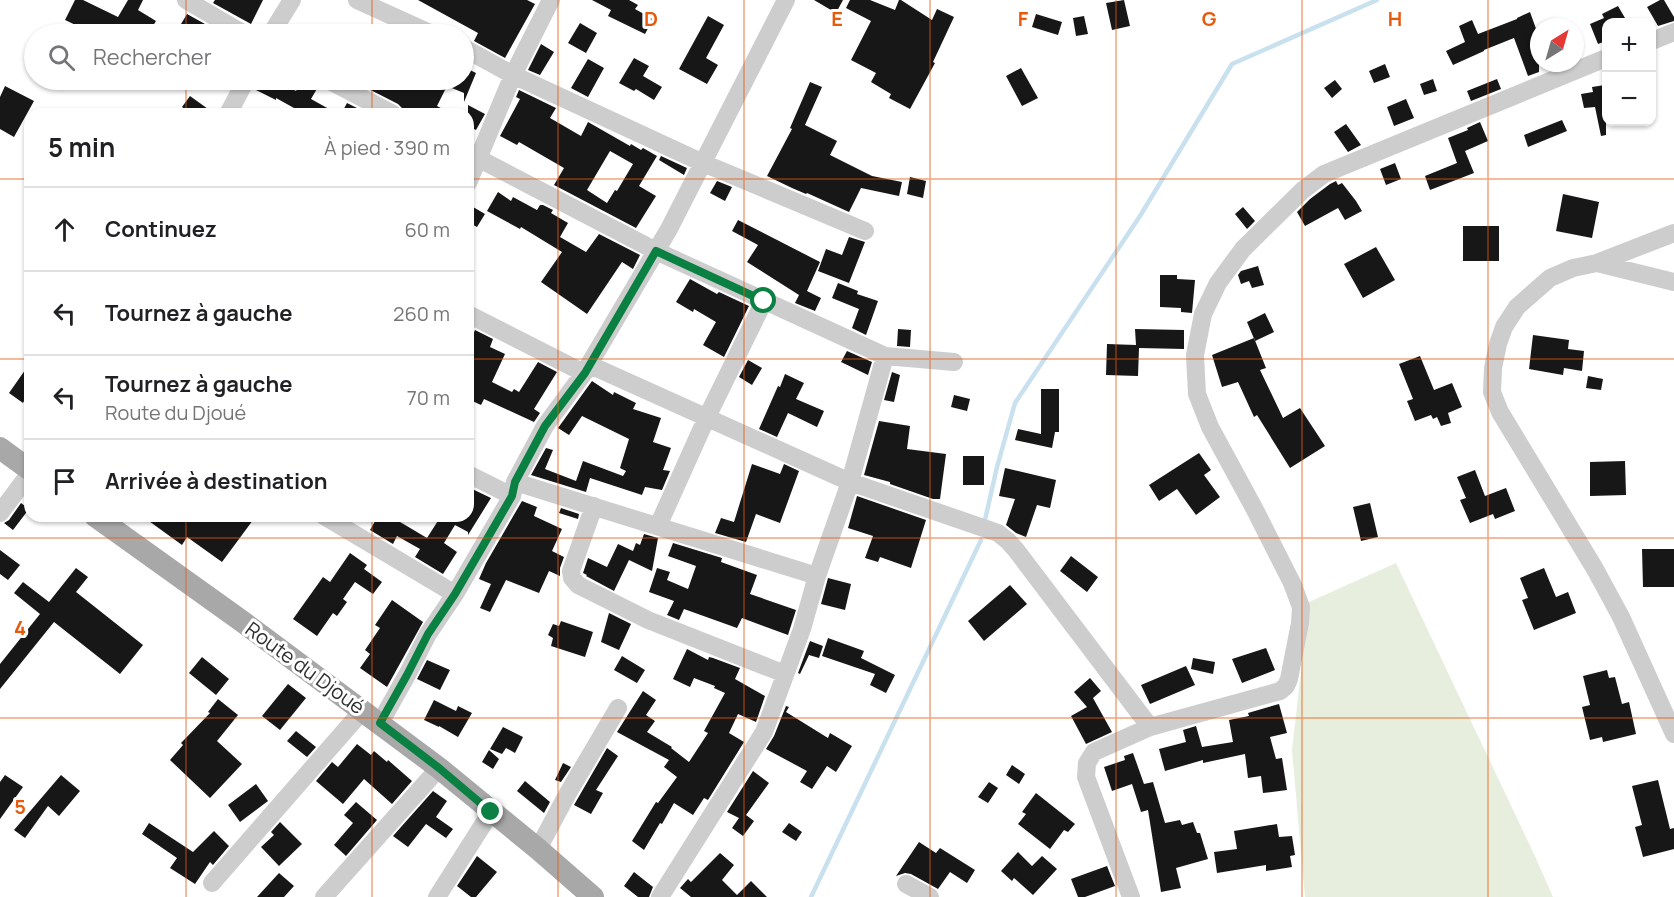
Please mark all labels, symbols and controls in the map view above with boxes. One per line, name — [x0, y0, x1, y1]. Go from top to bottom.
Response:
text: D — [644, 5, 658, 32]
text: E — [831, 5, 843, 32]
text: F — [1018, 5, 1029, 32]
text: G — [1202, 5, 1217, 32]
text: H — [1388, 5, 1402, 32]
north arrow — [1530, 18, 1584, 72]
map controls — [1602, 18, 1656, 126]
button: + — [1602, 18, 1656, 72]
search box — [24, 24, 474, 90]
icon: search — [45, 41, 78, 74]
text: Rechercher — [93, 42, 212, 72]
button: − — [1602, 72, 1656, 126]
text: 5 min — [48, 129, 115, 165]
text: À pied · 390 m — [324, 134, 450, 161]
icon: ahead — [48, 213, 81, 246]
text: Continuez — [105, 214, 217, 244]
text: 60 m — [404, 216, 450, 243]
route start — [750, 287, 776, 313]
icon: left — [48, 297, 81, 330]
text: Tournez à gauche — [105, 298, 292, 328]
text: 260 m — [393, 300, 450, 327]
text: Tournez à gauche — [105, 369, 292, 399]
icon: left — [48, 381, 81, 414]
text: 70 m — [407, 384, 450, 411]
text: Route du Djoué — [105, 399, 246, 426]
icon: arrive — [48, 465, 81, 498]
text: Arrivée à destination — [105, 466, 328, 496]
text: 4 — [14, 614, 26, 641]
street label: Route du Djoué — [240, 615, 370, 720]
text: 5 — [14, 793, 26, 820]
route end — [477, 798, 503, 824]

